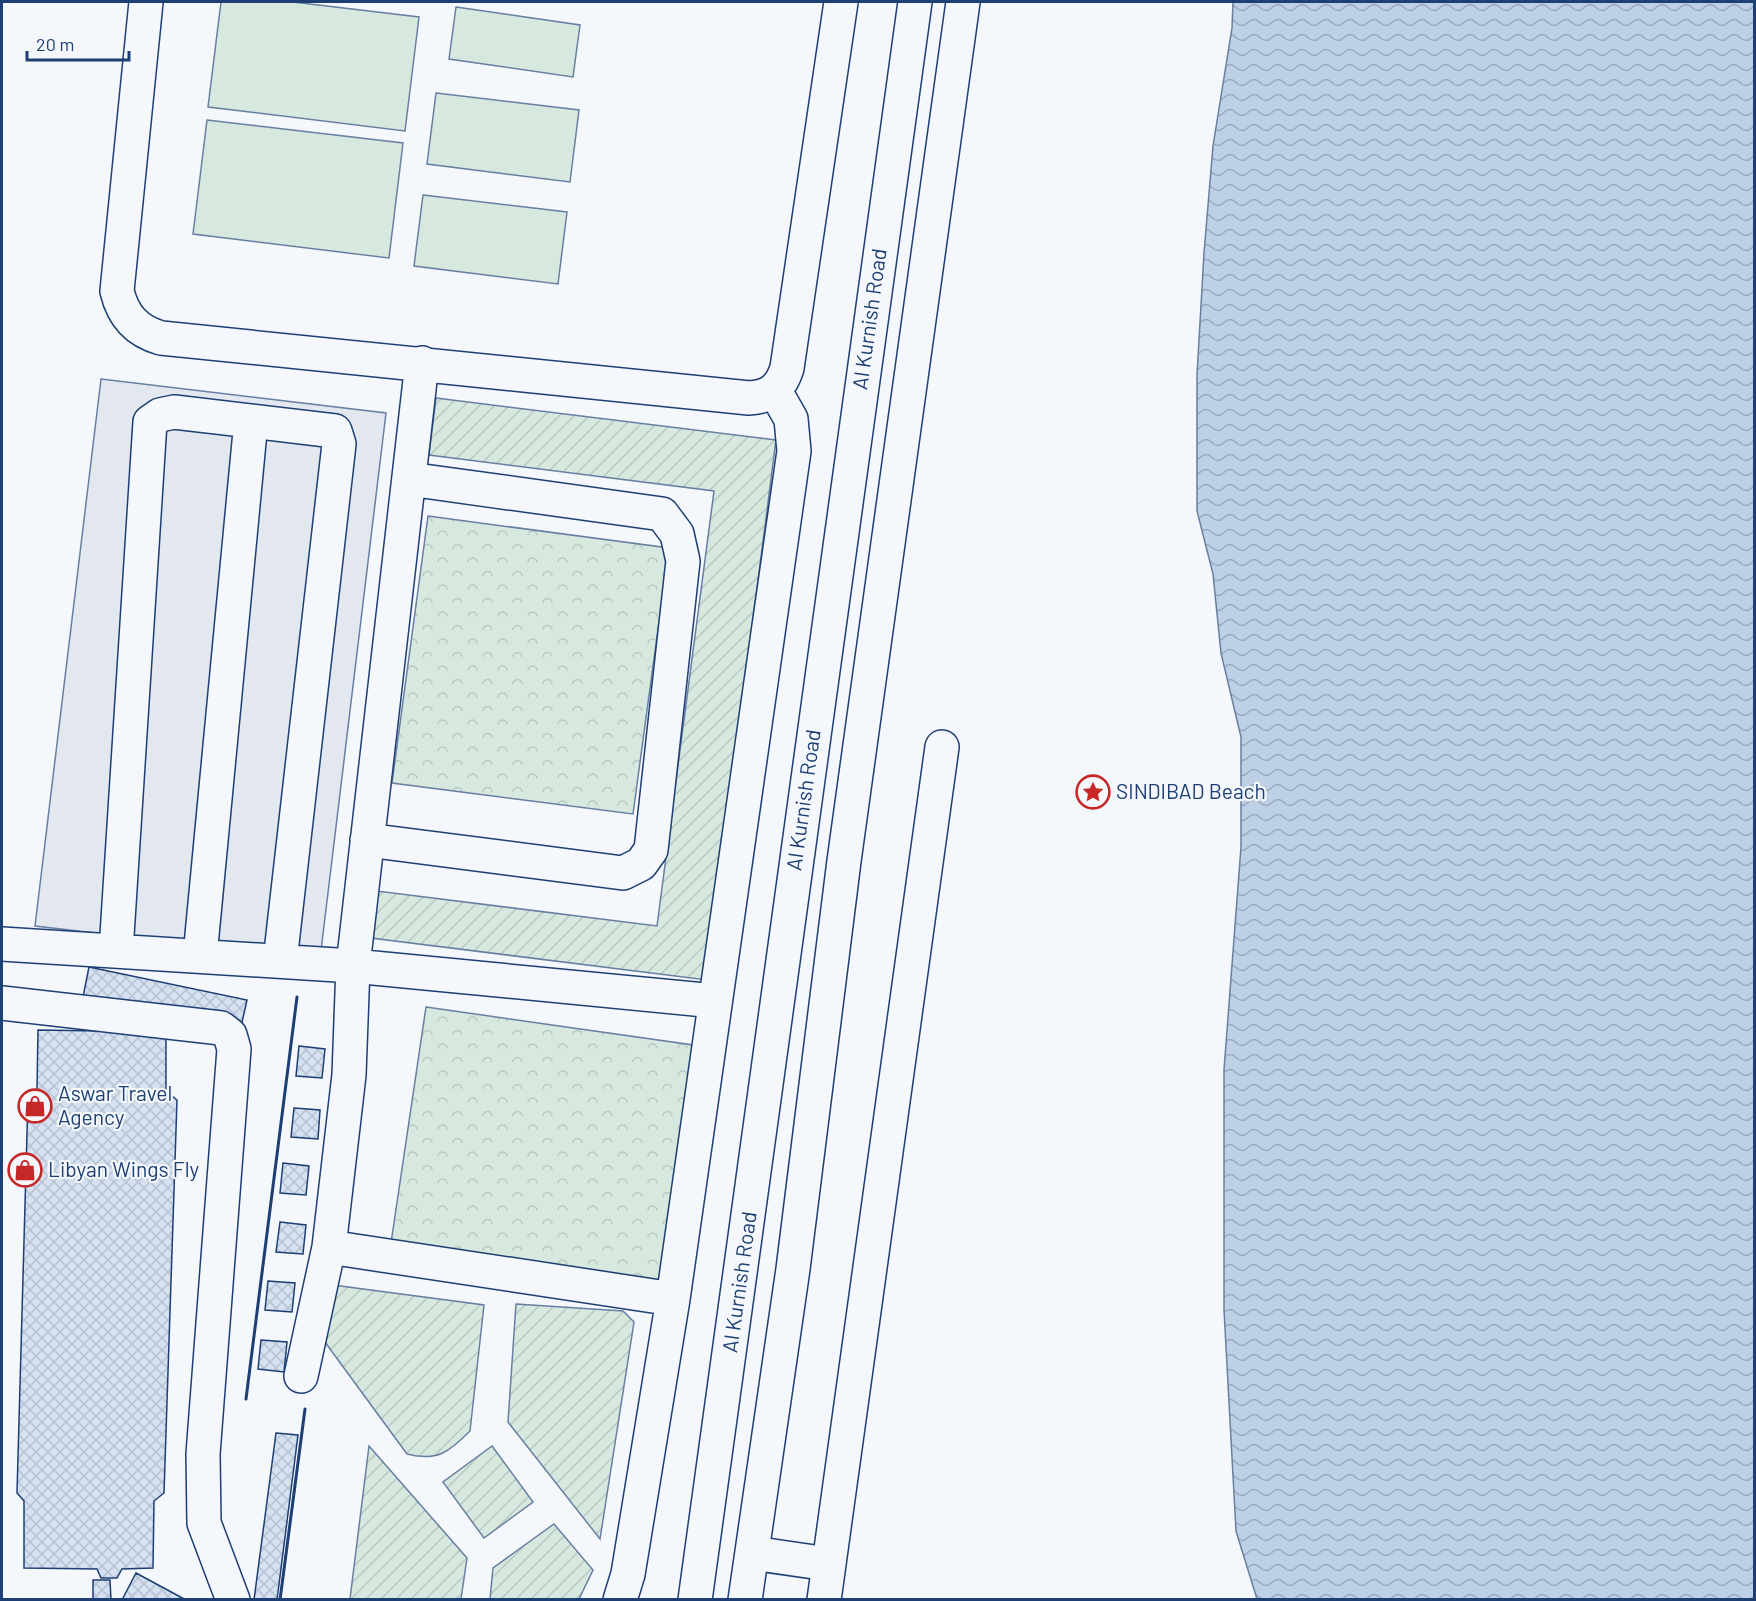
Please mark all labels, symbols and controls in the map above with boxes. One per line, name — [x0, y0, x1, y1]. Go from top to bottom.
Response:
scale bar — [27, 24, 129, 62]
text: 20 m — [36, 33, 74, 55]
street label: Al Kurnish Road — [846, 247, 891, 391]
street label: Al Kurnish Road — [780, 728, 825, 872]
place icon: SINDIBAD Beach — [1075, 774, 1111, 810]
place label: SINDIBAD Beach — [1116, 778, 1266, 803]
place label: Aswar Travel Agency — [58, 1080, 172, 1129]
shop icon: Aswar Travel Agency — [17, 1088, 53, 1124]
shop icon: Libyan Wings Fly — [7, 1152, 43, 1188]
place label: Libyan Wings Fly — [48, 1156, 200, 1181]
street label: Al Kurnish Road — [716, 1210, 761, 1354]

